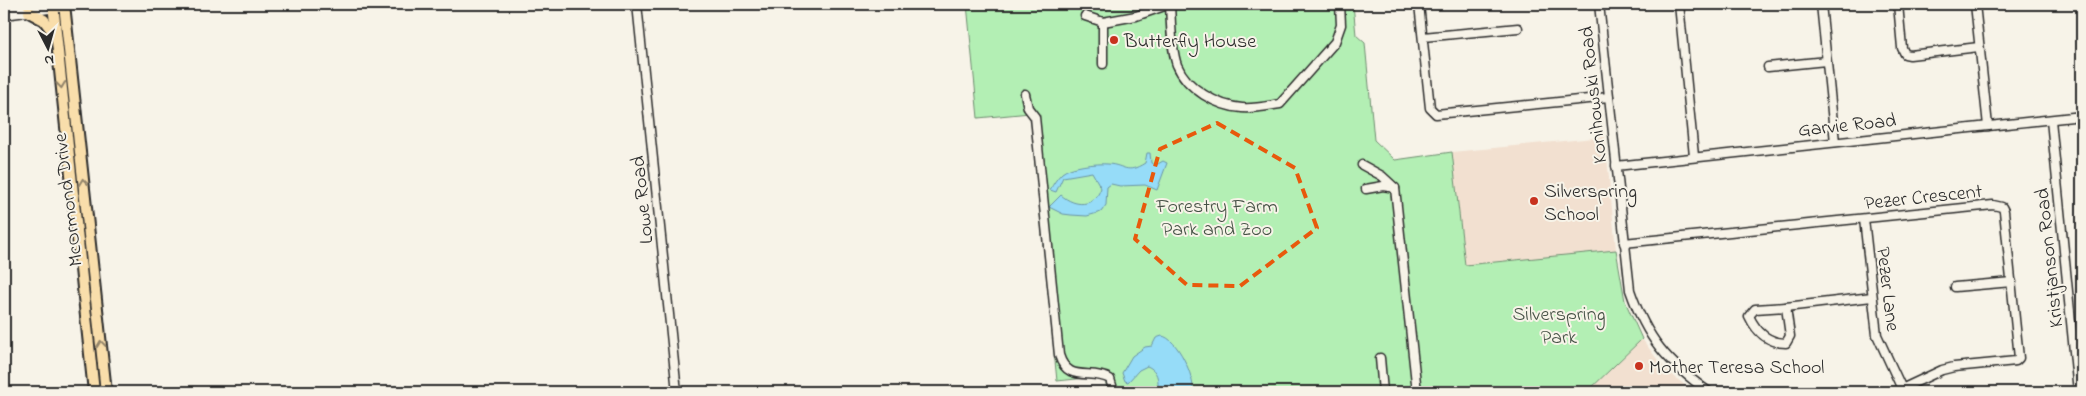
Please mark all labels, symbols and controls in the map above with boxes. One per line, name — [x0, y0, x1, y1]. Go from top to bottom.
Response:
north arrow — [22, 22, 72, 72]
street label: Konihowski Road — [1573, 25, 1616, 165]
place label: Butterfly House — [1123, 28, 1256, 57]
marker: Butterfly House — [1108, 34, 1120, 46]
text: N — [43, 49, 55, 70]
one-way arrow — [55, 81, 66, 89]
street label: Garvie Road — [1797, 107, 1898, 146]
street label: McOrmond Drive — [47, 131, 92, 268]
street label: Lowe Road — [624, 154, 663, 245]
one-way arrow — [78, 178, 89, 186]
place label: Silverspring School — [1544, 178, 1637, 230]
street label: Pezer Crescent — [1863, 178, 1984, 219]
street label: Kristjanson Road — [2029, 187, 2072, 329]
park label: Forestry Farm Park and Zoo — [1155, 193, 1278, 245]
marker: Silverspring School — [1528, 195, 1540, 207]
street label: Pezer Lane — [1867, 245, 1906, 333]
park label: Silverspring Park — [1513, 301, 1606, 353]
one-way arrow — [96, 339, 107, 347]
place label: Mother Teresa School — [1649, 354, 1824, 383]
marker: Mother Teresa School — [1633, 360, 1645, 372]

